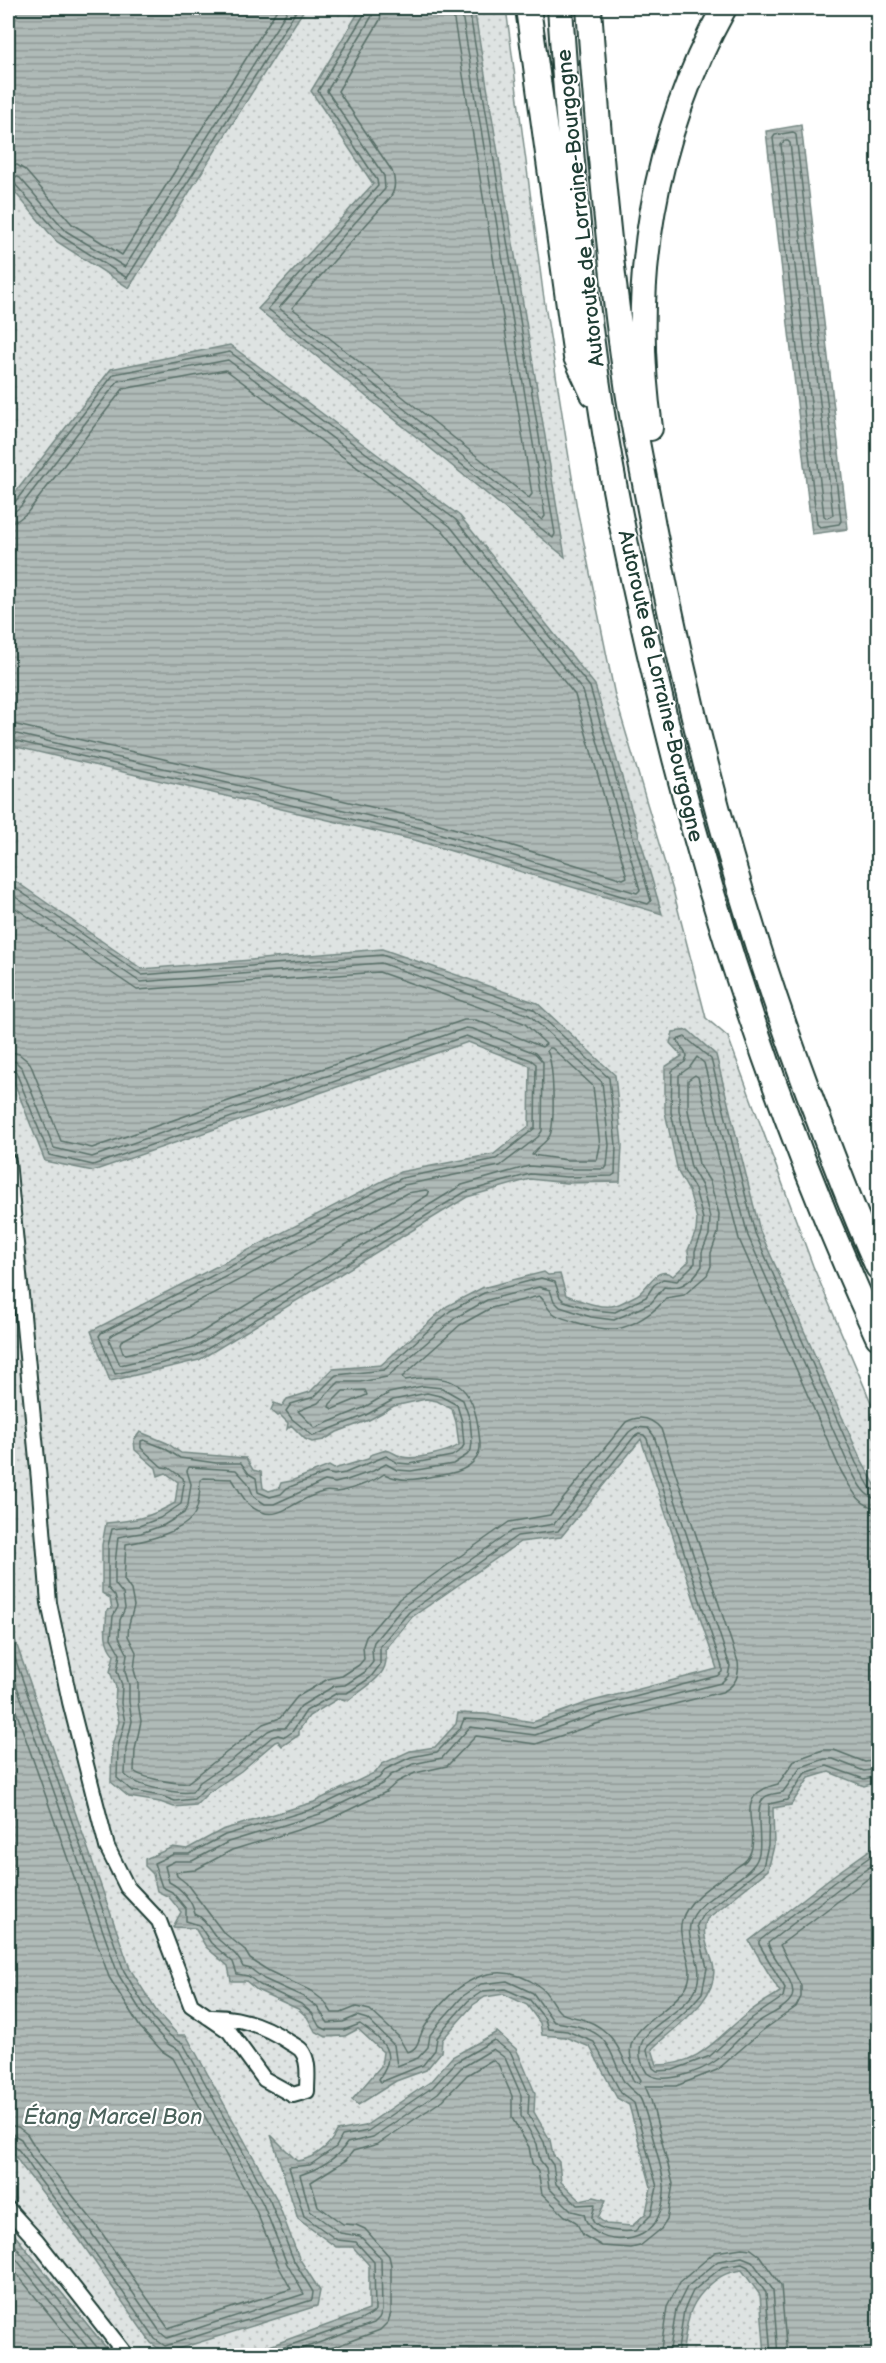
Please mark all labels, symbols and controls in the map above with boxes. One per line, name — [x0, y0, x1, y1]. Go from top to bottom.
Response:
street label: Autoroute de Lorraine-Bourgogne — [551, 48, 610, 368]
street label: Autoroute de Lorraine-Bourgogne — [612, 528, 709, 844]
water label: Étang Marcel Bon — [24, 2103, 202, 2131]

